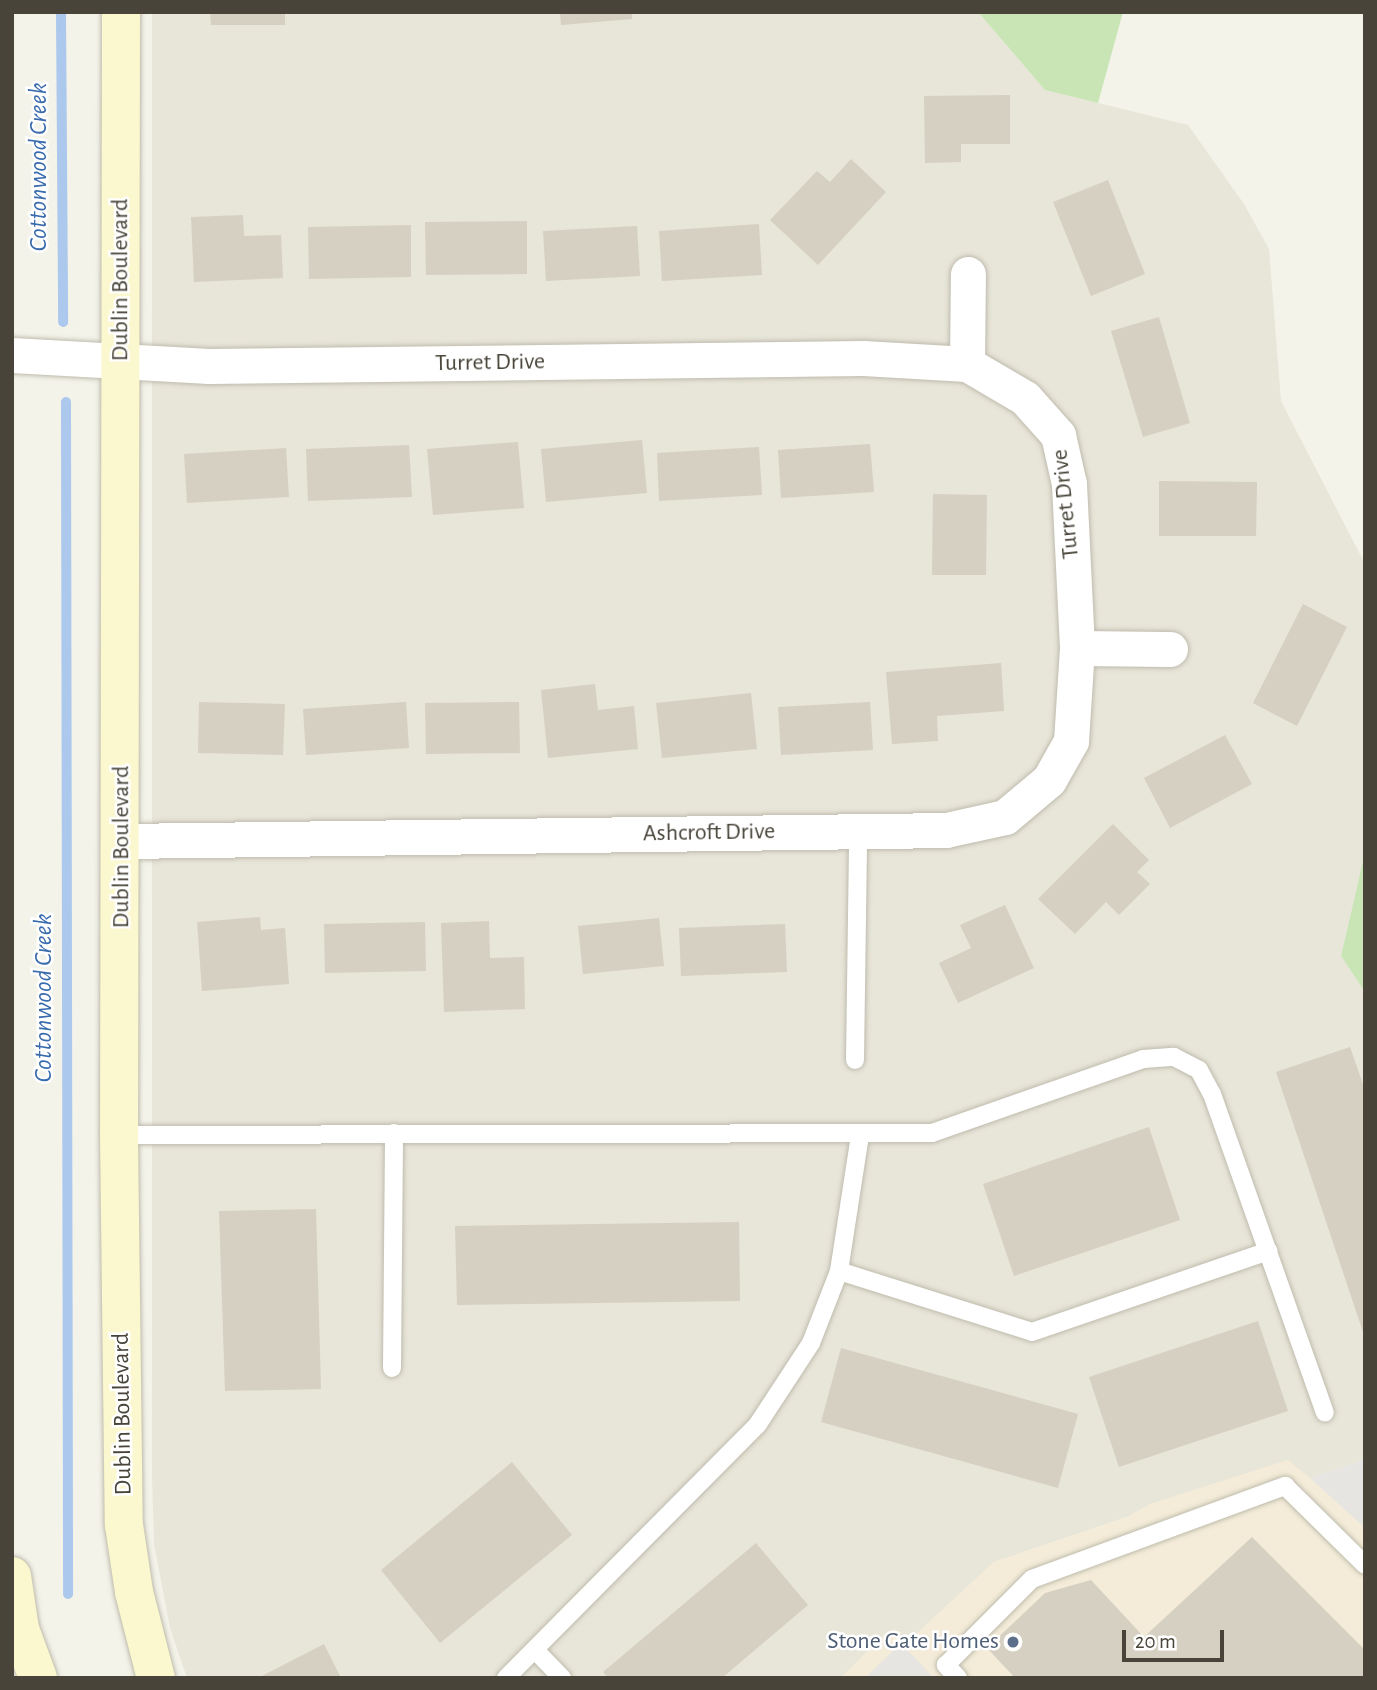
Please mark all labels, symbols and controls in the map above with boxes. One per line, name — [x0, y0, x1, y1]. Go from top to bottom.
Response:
water label: Cottonwood Creek — [23, 83, 55, 251]
street label: Dublin Boulevard — [107, 199, 135, 361]
street label: Turret Drive — [435, 348, 545, 378]
street label: Turret Drive — [1046, 448, 1086, 560]
street label: Dublin Boulevard — [108, 766, 136, 928]
street label: Ashcroft Drive — [643, 817, 775, 849]
water label: Cottonwood Creek — [28, 914, 60, 1082]
street label: Dublin Boulevard — [107, 1332, 139, 1496]
scale bar — [1125, 1616, 1226, 1660]
place label: Stone Gate Homes — [827, 1628, 999, 1656]
text: 20 m — [1135, 1631, 1176, 1652]
marker: Stone Gate Homes — [1005, 1634, 1021, 1650]

